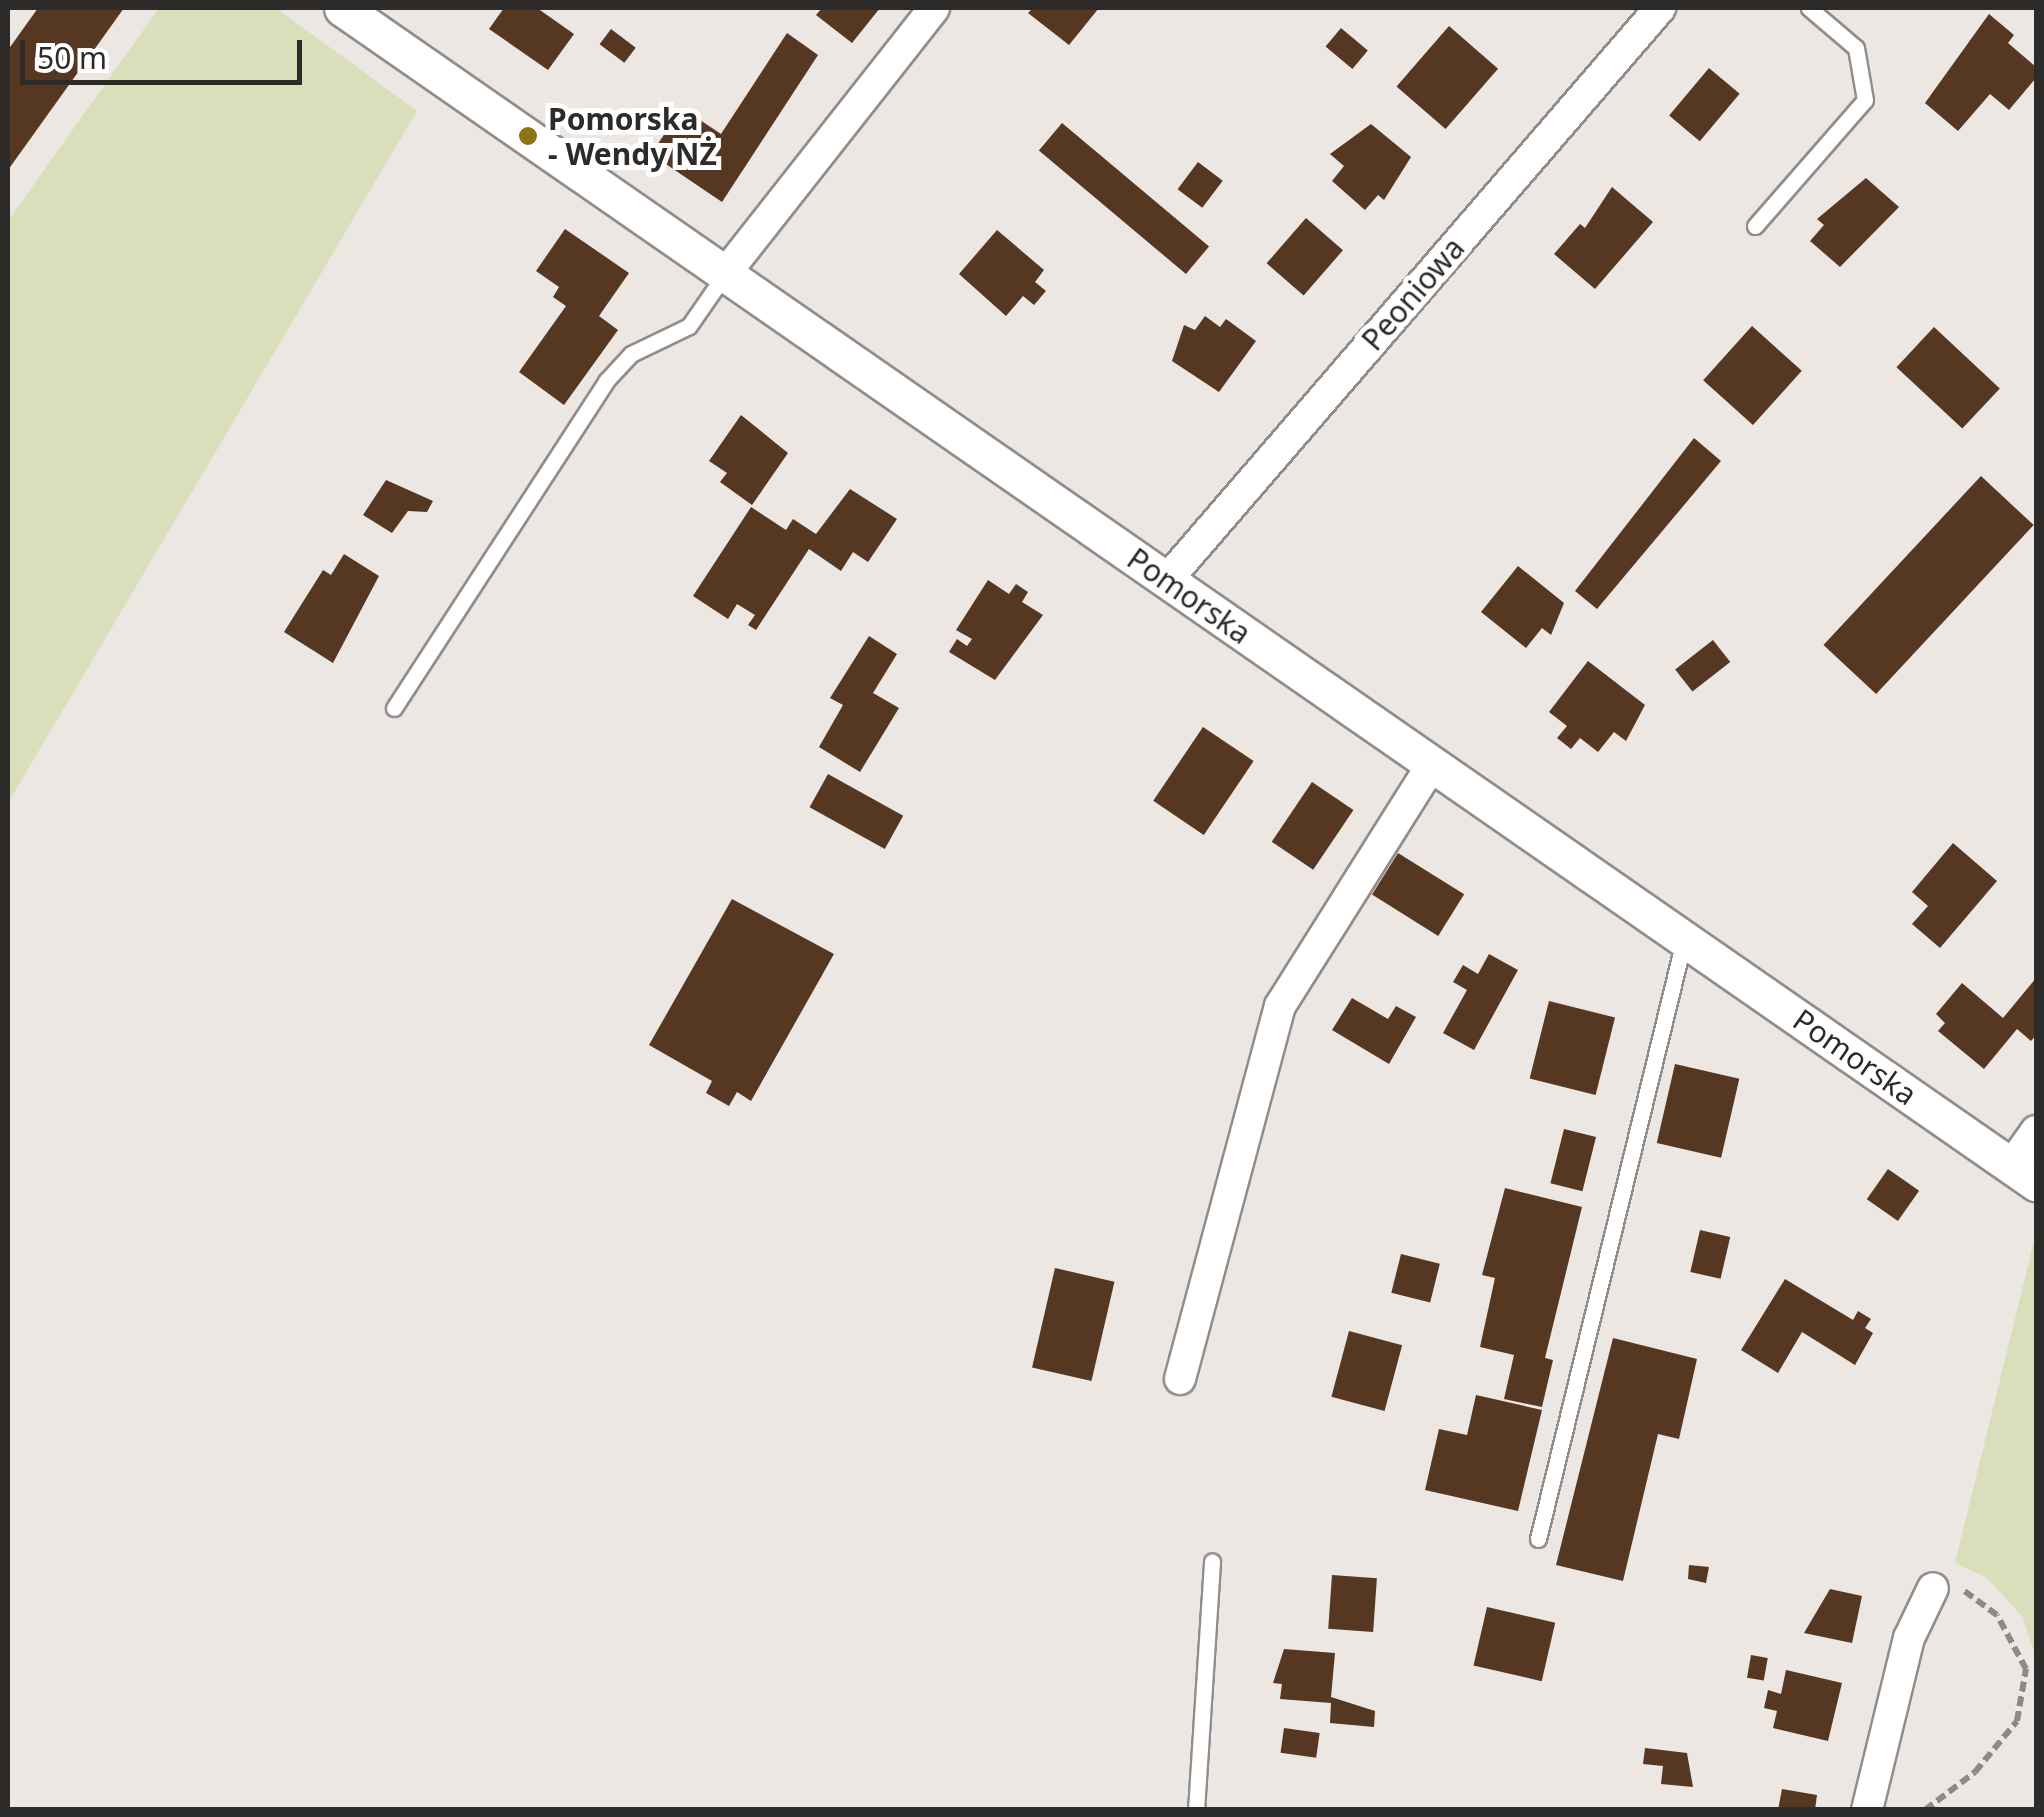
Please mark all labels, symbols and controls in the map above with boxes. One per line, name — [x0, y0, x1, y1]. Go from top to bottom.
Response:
scale bar — [25, 20, 308, 82]
text: 50 m — [37, 37, 107, 78]
place label: Pomorska - Wendy NŻ — [548, 101, 717, 172]
marker: Pomorska - Wendy NŻ — [517, 125, 539, 147]
street label: Peoniowa — [1354, 230, 1472, 358]
street label: Pomorska — [1120, 540, 1258, 652]
street label: Pomorska — [1786, 1001, 1924, 1113]

